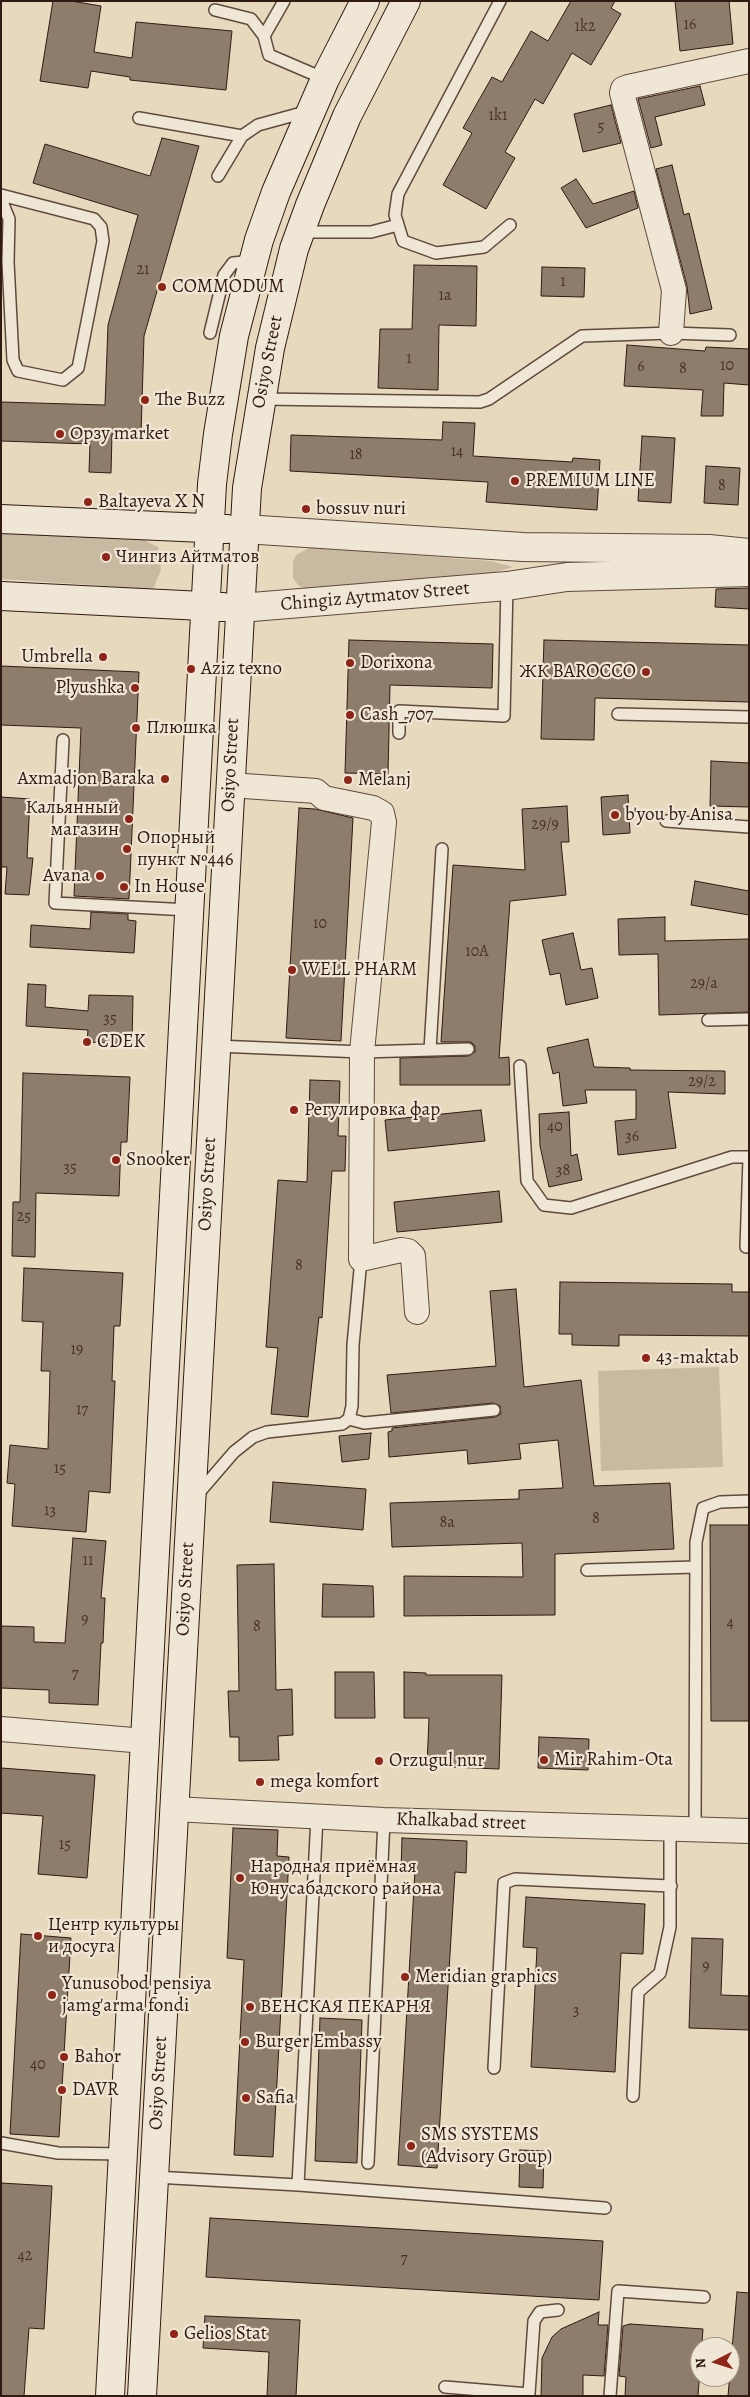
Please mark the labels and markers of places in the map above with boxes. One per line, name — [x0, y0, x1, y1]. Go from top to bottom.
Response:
place label: COMMODUM — [172, 276, 284, 298]
marker: COMMODUM — [156, 281, 168, 293]
place label: The Buzz — [155, 389, 225, 411]
marker: The Buzz — [139, 394, 151, 406]
place label: Орзу market — [70, 423, 169, 445]
marker: Орзу market — [54, 428, 66, 440]
place label: PREMIUM LINE — [525, 470, 655, 492]
marker: PREMIUM LINE — [509, 475, 521, 487]
place label: Baltayeva X N — [98, 491, 205, 513]
marker: Baltayeva X N — [82, 496, 94, 508]
place label: bossuv nuri — [316, 498, 406, 520]
marker: bossuv nuri — [300, 503, 312, 515]
place label: Чингиз Айтматов — [116, 546, 259, 568]
marker: Чингиз Айтматов — [100, 551, 112, 563]
place label: Umbrella — [21, 646, 93, 668]
marker: Umbrella — [97, 651, 109, 663]
place label: Dorixona — [360, 652, 433, 674]
marker: Dorixona — [344, 657, 356, 669]
place label: Aziz texno — [201, 658, 282, 680]
place label: ЖК BAROCCO — [519, 661, 636, 683]
marker: Aziz texno — [185, 663, 197, 675]
marker: ЖК BAROCCO — [640, 666, 652, 678]
place label: Plyushka — [55, 677, 125, 699]
marker: Plyushka — [129, 682, 141, 694]
place label: Cash_707 — [360, 704, 433, 726]
marker: Cash_707 — [344, 709, 356, 721]
place label: Плюшка — [146, 717, 217, 739]
marker: Плюшка — [130, 722, 142, 734]
place label: Axmadjon Baraka — [18, 768, 155, 790]
place label: Melanj — [358, 769, 411, 791]
marker: Axmadjon Baraka — [159, 773, 171, 785]
marker: Melanj — [342, 774, 354, 786]
place label: Кальянный магазин — [25, 797, 119, 841]
place label: b'you by Anisa — [625, 804, 733, 826]
marker: b'you by Anisa — [609, 809, 621, 821]
marker: Кальянный магазин — [123, 813, 135, 825]
place label: Опорный пункт №446 — [137, 827, 234, 871]
marker: Опорный пункт №446 — [121, 843, 133, 855]
place label: Avana — [43, 865, 90, 887]
marker: Avana — [94, 870, 106, 882]
place label: In House — [134, 876, 205, 898]
marker: In House — [118, 881, 130, 893]
place label: WELL PHARM — [302, 959, 417, 981]
marker: WELL PHARM — [286, 964, 298, 976]
place label: CDEK — [97, 1031, 145, 1053]
marker: CDEK — [81, 1036, 93, 1048]
place label: Регулировка фар — [304, 1099, 440, 1121]
marker: Регулировка фар — [288, 1104, 300, 1116]
place label: Snooker — [126, 1149, 190, 1171]
marker: Snooker — [110, 1154, 122, 1166]
place label: 43-maktab — [656, 1347, 739, 1369]
marker: 43-maktab — [640, 1352, 652, 1364]
place label: Mir Rahim-Ota — [554, 1749, 673, 1771]
place label: Orzugul nur — [389, 1750, 485, 1772]
marker: Mir Rahim-Ota — [538, 1754, 550, 1766]
marker: Orzugul nur — [373, 1755, 385, 1767]
place label: mega komfort — [270, 1771, 379, 1793]
marker: mega komfort — [254, 1776, 266, 1788]
place label: Народная приёмная Юнусабадского района — [250, 1856, 441, 1900]
marker: Народная приёмная Юнусабадского района — [234, 1872, 246, 1884]
place label: Центр культуры и досуга — [48, 1914, 179, 1958]
marker: Центр культуры и досуга — [32, 1930, 44, 1942]
place label: Meridian graphics — [415, 1966, 557, 1988]
marker: Meridian graphics — [399, 1971, 411, 1983]
place label: Yunusobod pensiya jamg'arma fondi — [62, 1973, 212, 2017]
marker: Yunusobod pensiya jamg'arma fondi — [46, 1989, 58, 2001]
place label: ВЕНСКАЯ ПЕКАРНЯ — [260, 1996, 431, 2018]
marker: ВЕНСКАЯ ПЕКАРНЯ — [244, 2001, 256, 2013]
place label: Burger Embassy — [255, 2031, 382, 2053]
marker: Burger Embassy — [239, 2036, 251, 2048]
place label: Bahor — [74, 2046, 121, 2068]
marker: Bahor — [58, 2051, 70, 2063]
place label: DAVR — [72, 2079, 119, 2101]
marker: DAVR — [56, 2084, 68, 2096]
place label: Safia — [256, 2087, 295, 2109]
marker: Safia — [240, 2092, 252, 2104]
place label: SMS SYSTEMS (Advisory Group) — [421, 2124, 552, 2168]
marker: SMS SYSTEMS (Advisory Group) — [405, 2140, 417, 2152]
place label: Gelios Stat — [184, 2323, 267, 2345]
marker: Gelios Stat — [168, 2328, 180, 2340]

